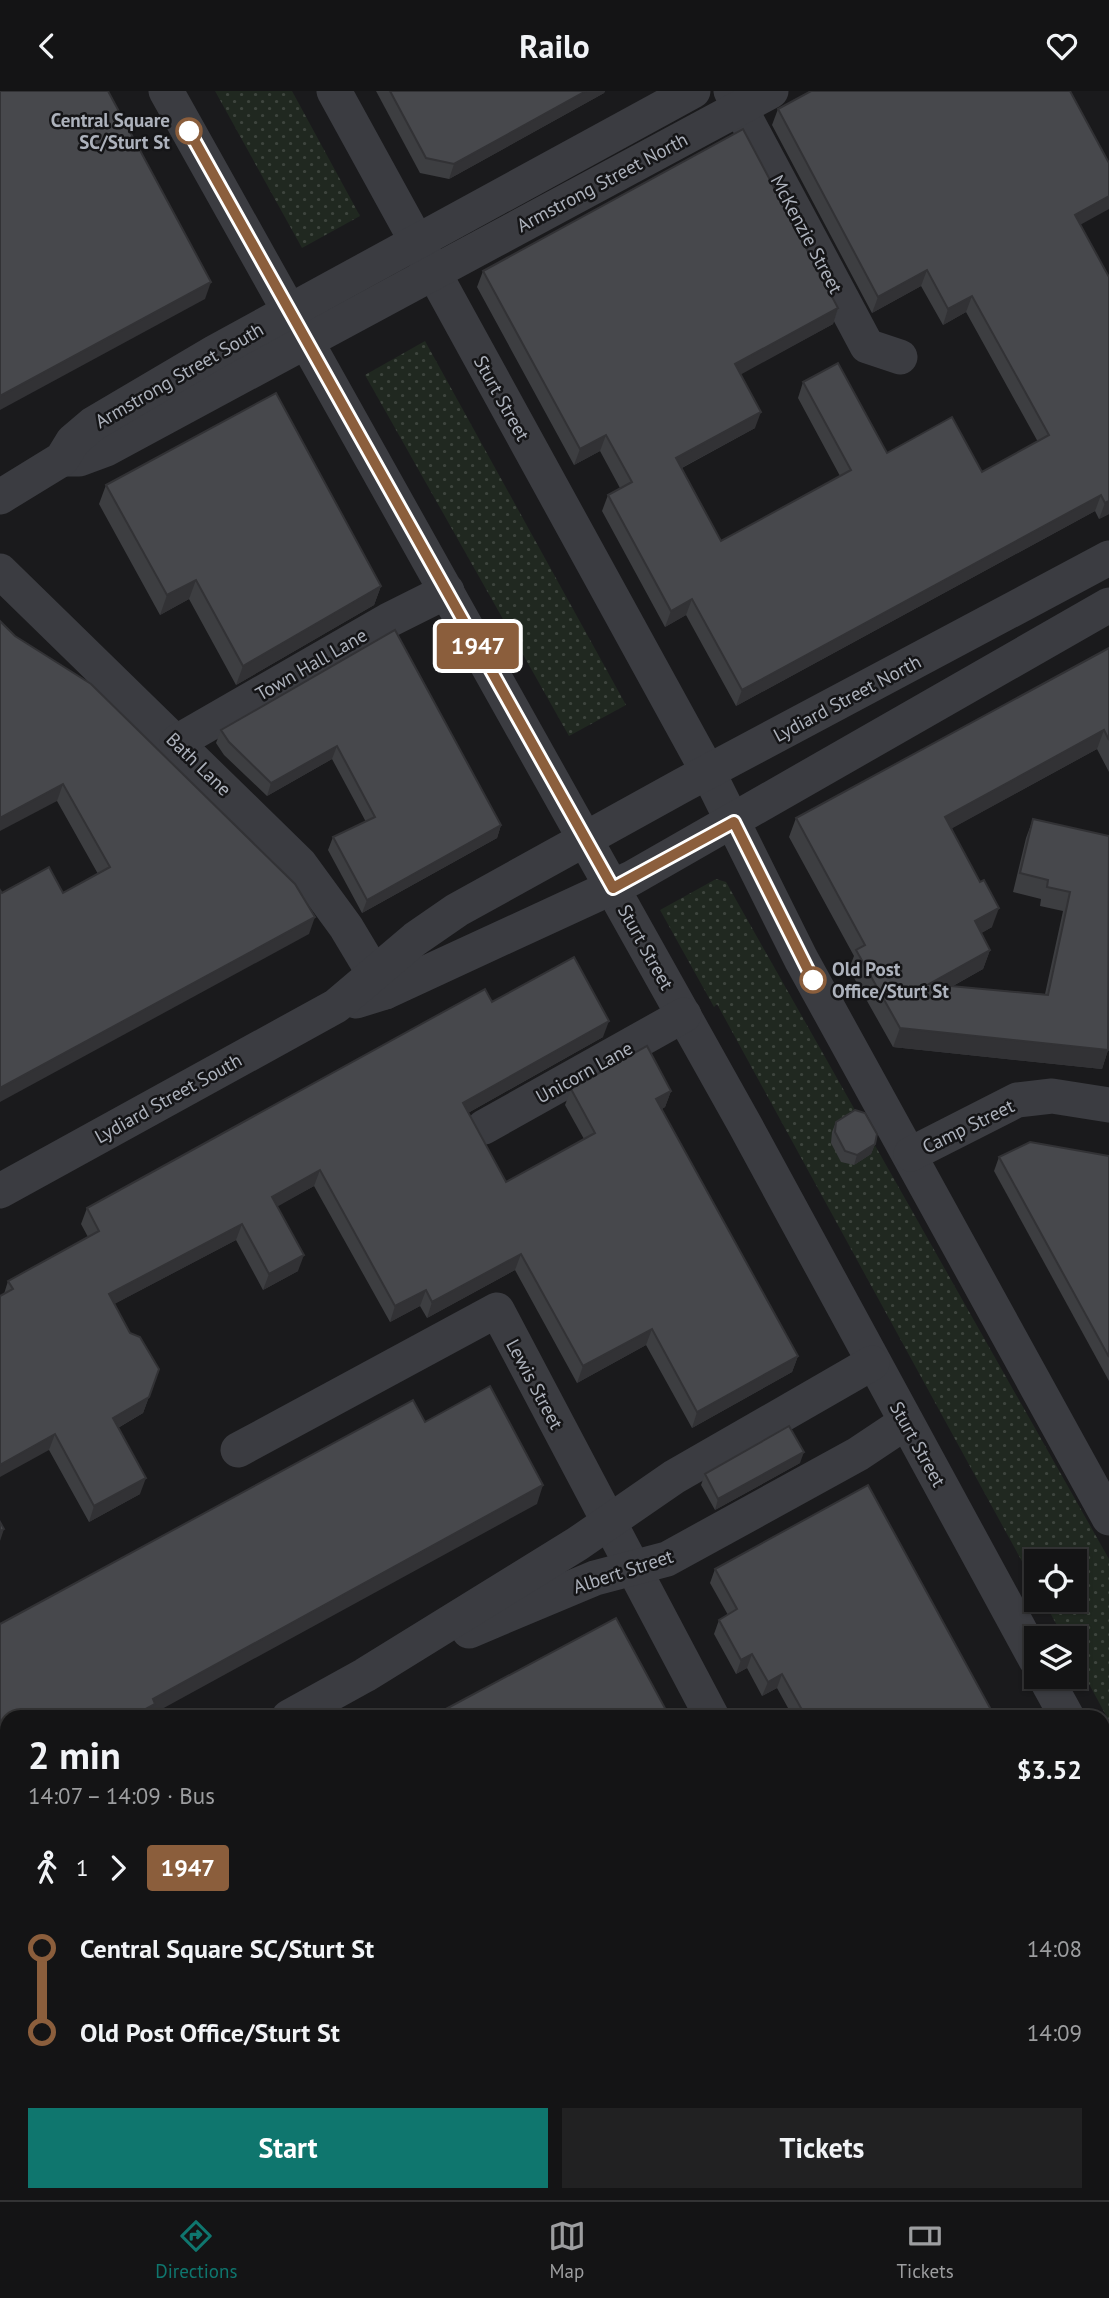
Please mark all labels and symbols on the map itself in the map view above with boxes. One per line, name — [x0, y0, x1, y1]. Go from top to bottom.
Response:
place label: Central Square SC/Sturt St — [51, 108, 170, 154]
marker: Central Square SC/Sturt St — [176, 118, 202, 144]
street label: Armstrong Street North — [512, 127, 692, 237]
street label: McKenzie Street — [766, 170, 849, 298]
street label: Armstrong Street South — [90, 317, 268, 433]
street label: Sturt Street — [469, 351, 536, 445]
street label: Town Hall Lane — [251, 622, 371, 706]
line badge: 1947 — [429, 623, 527, 669]
street label: Lydiard Street North — [769, 649, 925, 747]
street label: Bath Lane — [161, 727, 237, 801]
street label: Sturt Street — [613, 900, 680, 994]
place label: Old Post Office/Sturt St — [832, 957, 949, 1003]
marker: Old Post Office/Sturt St — [800, 967, 826, 993]
street label: Unicorn Lane — [531, 1036, 637, 1108]
street label: Lydiard Street South — [90, 1048, 246, 1148]
street label: Camp Street — [918, 1093, 1018, 1159]
street label: Lewis Street — [501, 1335, 569, 1434]
street label: Sturt Street — [885, 1397, 952, 1491]
street label: Albert Street — [570, 1543, 677, 1598]

